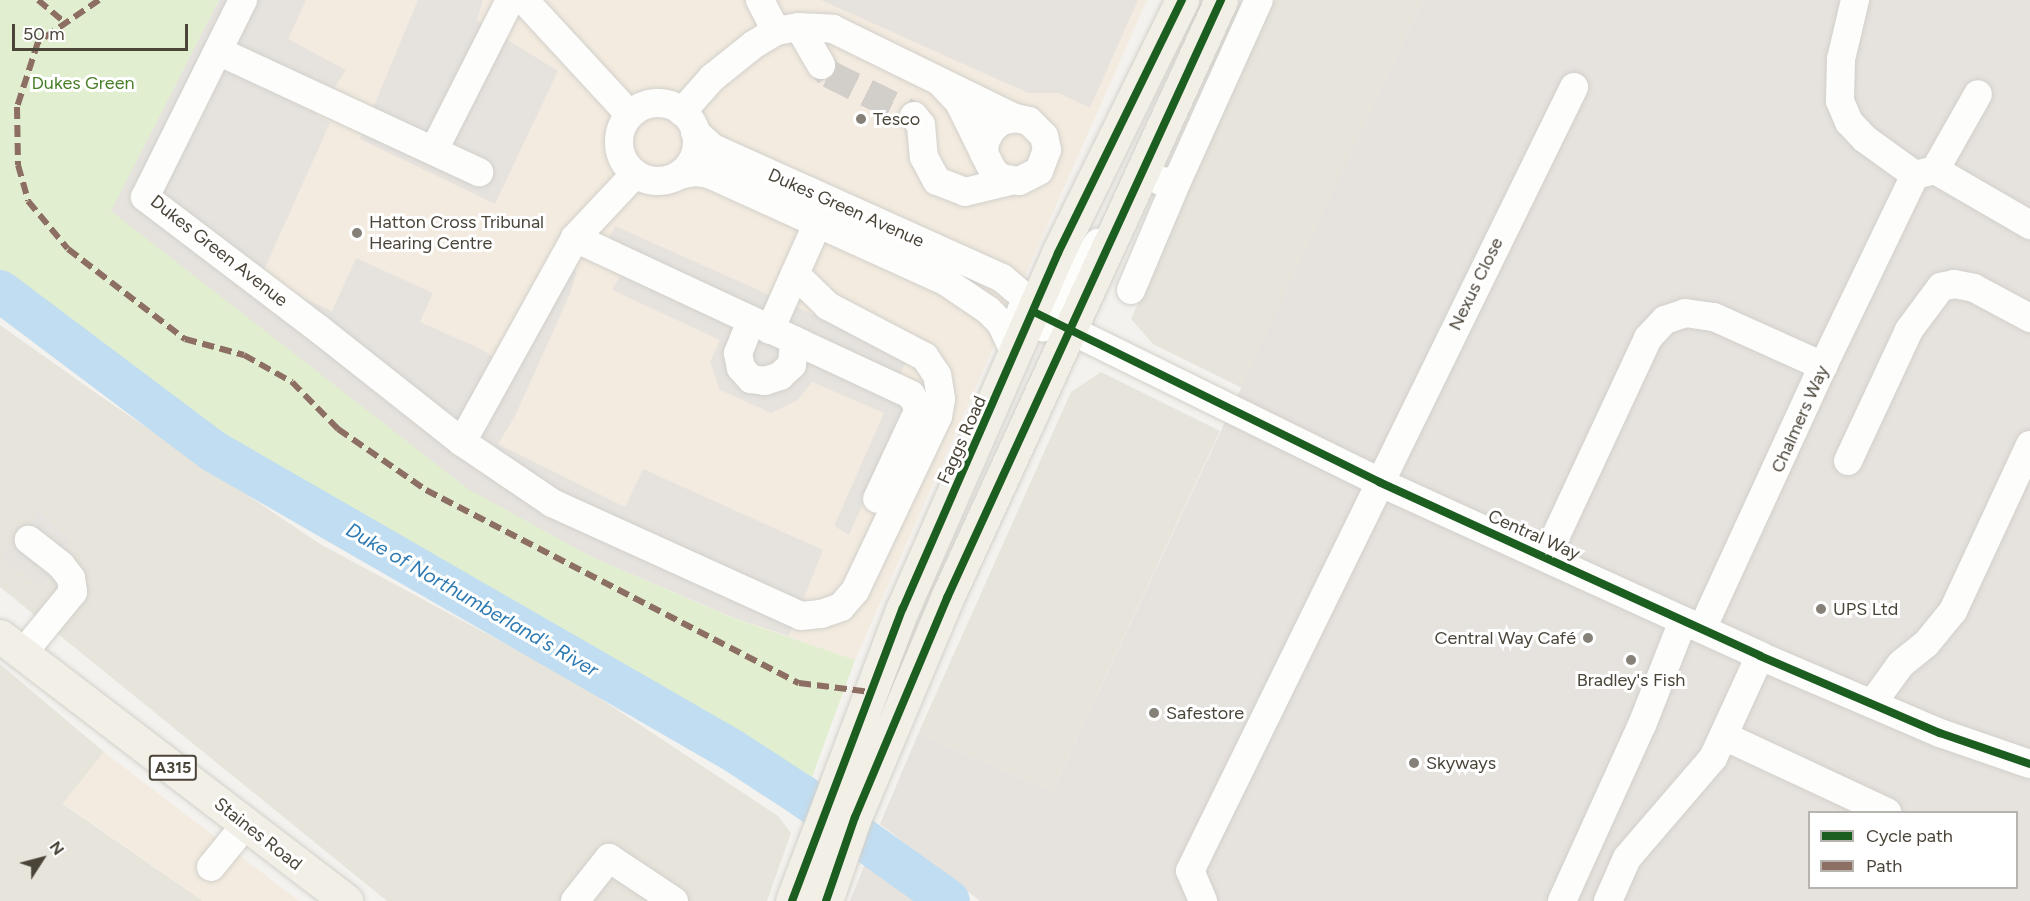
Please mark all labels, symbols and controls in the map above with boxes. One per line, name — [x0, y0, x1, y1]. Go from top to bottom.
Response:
scale bar — [15, 12, 190, 50]
text: 50 m — [23, 23, 65, 45]
park label: Dukes Green — [31, 72, 135, 94]
place label: Tesco — [873, 108, 920, 130]
marker: Tesco — [854, 112, 868, 126]
street label: Dukes Green Avenue — [765, 164, 927, 252]
street label: Dukes Green Avenue — [146, 191, 292, 311]
place label: Hatton Cross Tribunal Hearing Centre — [369, 212, 544, 254]
marker: Hatton Cross Tribunal Hearing Centre — [350, 226, 364, 240]
street label: Nexus Close — [1444, 234, 1508, 334]
street label: Chalmers Way — [1767, 362, 1833, 476]
street label: Faggs Road — [933, 393, 991, 487]
street label: Central Way — [1485, 505, 1583, 565]
water label: Duke of Northumberland's River — [342, 518, 602, 682]
place label: UPS Ltd — [1833, 598, 1898, 620]
marker: UPS Ltd — [1814, 602, 1828, 616]
place label: Central Way Café — [1435, 627, 1576, 649]
marker: Central Way Café — [1581, 631, 1595, 645]
marker: Bradley's Fish — [1624, 653, 1638, 667]
place label: Bradley's Fish — [1577, 669, 1685, 691]
place label: Safestore — [1166, 702, 1244, 724]
marker: Safestore — [1147, 706, 1161, 720]
place label: Skyways — [1426, 752, 1496, 774]
road number: A315 — [148, 755, 198, 781]
marker: Skyways — [1407, 756, 1421, 770]
street label: Staines Road — [210, 793, 306, 875]
legend — [1808, 811, 2018, 889]
text: Cycle path — [1866, 825, 1953, 847]
north arrow — [12, 829, 72, 889]
text: N — [46, 838, 68, 859]
text: Path — [1866, 855, 1902, 877]

